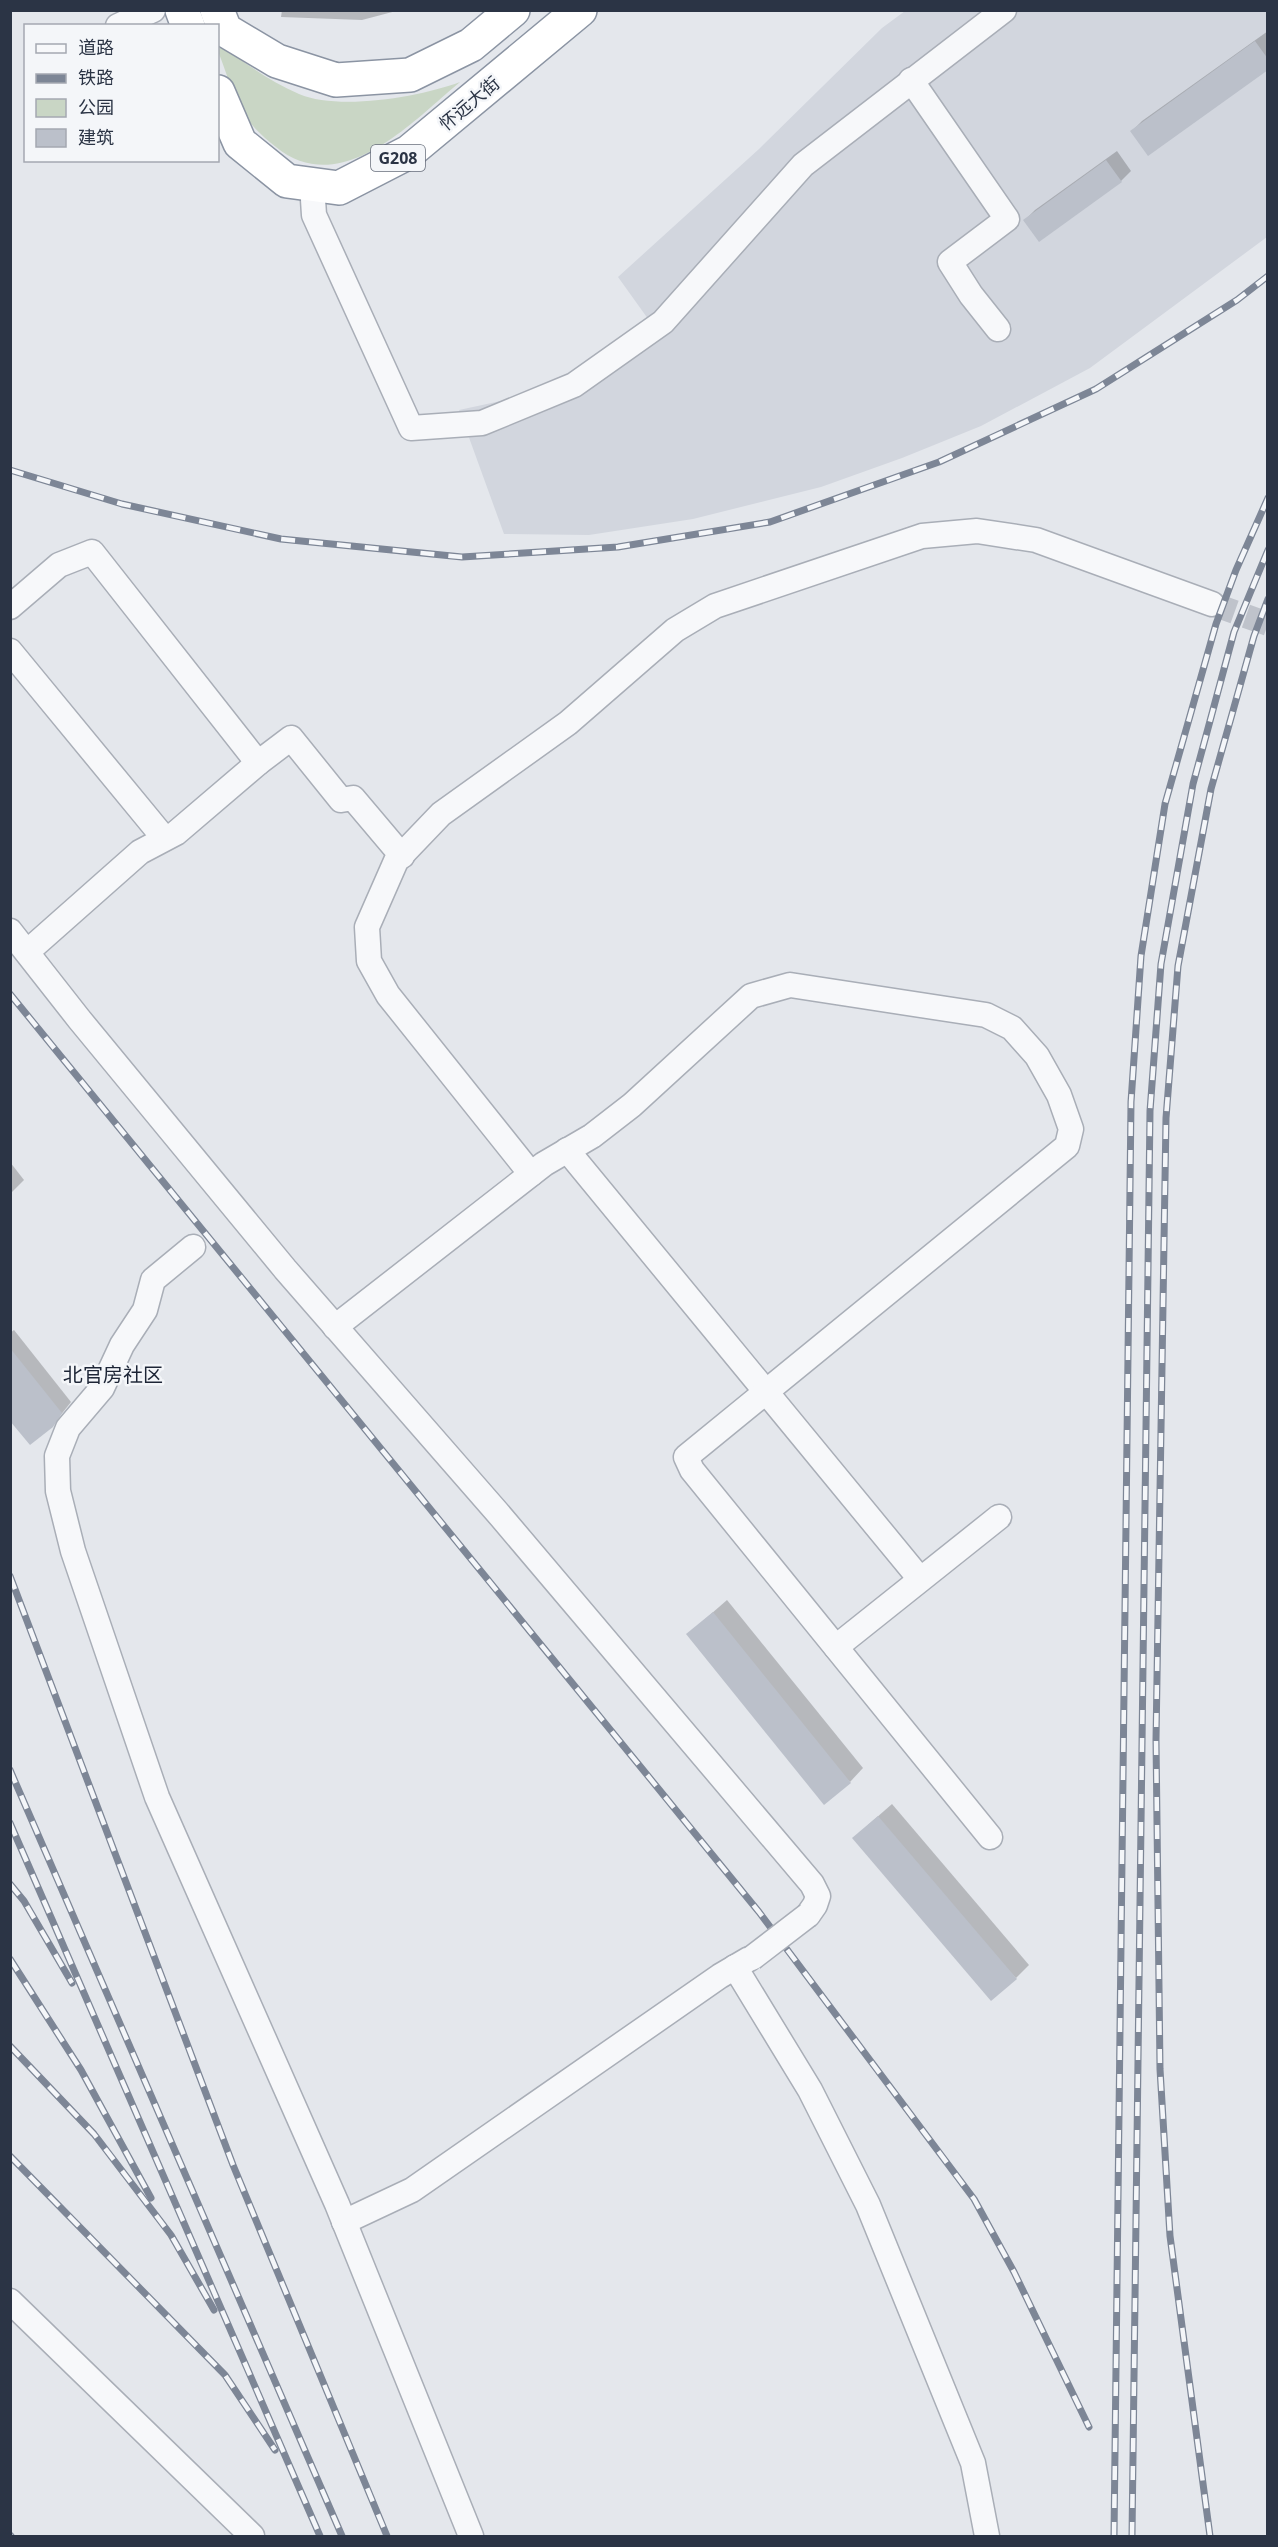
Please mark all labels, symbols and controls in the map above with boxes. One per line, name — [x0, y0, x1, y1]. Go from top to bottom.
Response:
legend — [24, 24, 219, 162]
text: 道路 — [78, 35, 114, 59]
text: 铁路 — [78, 65, 114, 89]
street label: 怀远大街 — [434, 71, 504, 135]
text: 公园 — [78, 95, 114, 119]
text: 建筑 — [78, 125, 114, 149]
road number: G208 — [371, 145, 425, 171]
district label: 北官房社区 — [63, 1361, 163, 1388]

